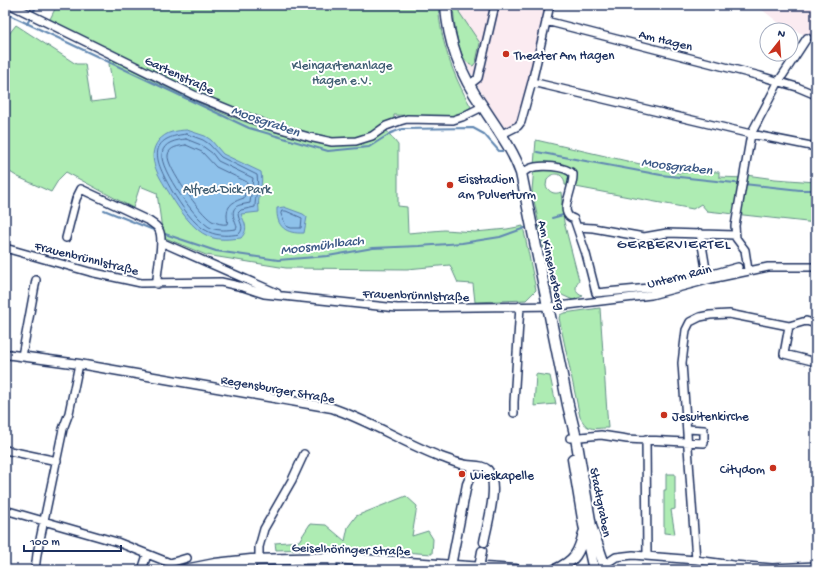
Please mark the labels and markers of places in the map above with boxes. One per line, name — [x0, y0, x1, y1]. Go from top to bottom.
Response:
marker: Theater Am Hagen — [501, 49, 511, 59]
place label: Theater Am Hagen — [513, 49, 615, 64]
place label: Eisstadion am Pulverturm — [458, 173, 536, 203]
marker: Eisstadion am Pulverturm — [445, 180, 455, 190]
marker: Jesuitenkirche — [659, 410, 669, 420]
place label: Jesuitenkirche — [672, 410, 749, 425]
place label: Citydom — [720, 463, 765, 478]
marker: Citydom — [768, 463, 778, 473]
marker: Wieskapelle — [457, 469, 467, 479]
place label: Wieskapelle — [470, 469, 534, 484]

